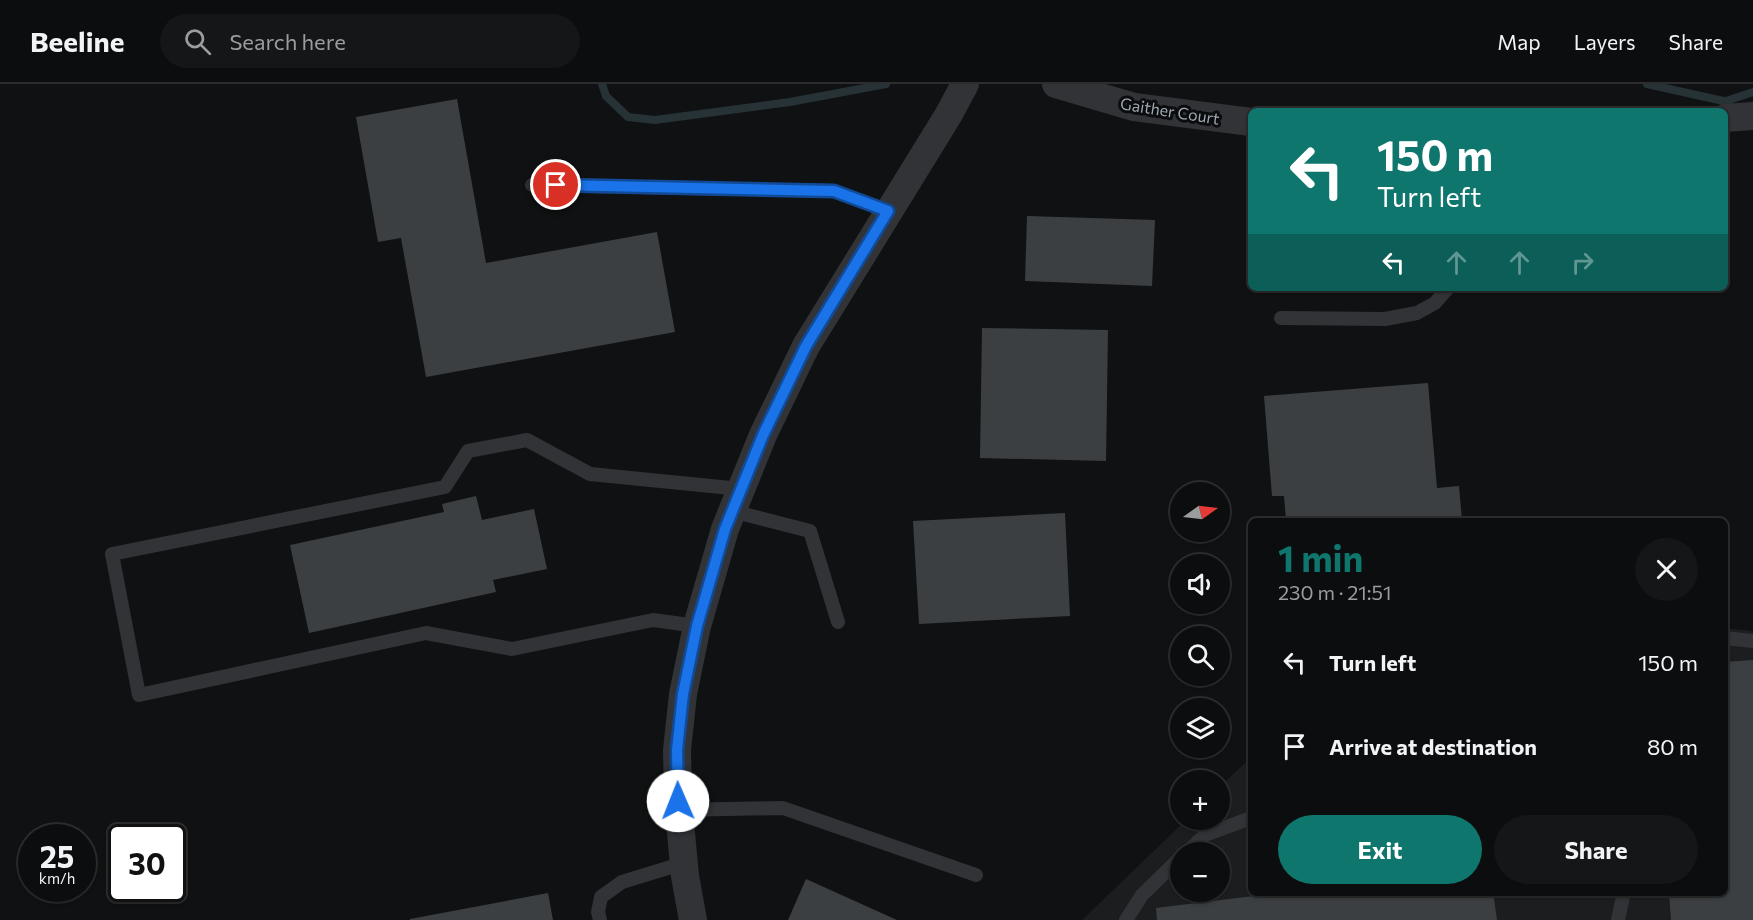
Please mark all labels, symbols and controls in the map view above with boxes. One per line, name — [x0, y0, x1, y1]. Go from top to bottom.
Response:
search box — [160, 14, 580, 68]
text: Beeline — [30, 24, 124, 58]
icon: search — [181, 25, 214, 58]
text: Search here — [229, 28, 346, 55]
text: Map — [1497, 29, 1541, 54]
text: Layers — [1574, 29, 1636, 54]
text: Share — [1669, 29, 1723, 54]
street label: Gaither Court — [1119, 93, 1221, 128]
text: 150 m — [1377, 128, 1493, 180]
icon: left — [1278, 132, 1356, 210]
pin — [530, 159, 581, 210]
icon: arrive — [539, 168, 572, 201]
text: Turn left — [1377, 180, 1481, 213]
icon: left — [1377, 246, 1410, 279]
icon: ahead — [1440, 246, 1473, 279]
icon: ahead — [1503, 246, 1536, 279]
icon: right — [1566, 246, 1599, 279]
north arrow — [1170, 482, 1230, 542]
map controls — [1170, 482, 1230, 902]
text: 1 min — [1278, 535, 1363, 579]
button: close — [1635, 538, 1698, 601]
button: sound — [1170, 554, 1230, 614]
text: 230 m · 21:51 — [1278, 580, 1392, 604]
button: search — [1170, 626, 1230, 686]
icon: left — [1278, 646, 1311, 679]
text: Turn left — [1329, 649, 1416, 676]
text: 150 m — [1638, 649, 1698, 676]
button: layers — [1170, 698, 1230, 758]
icon: arrive — [1278, 730, 1311, 763]
text: Arrive at destination — [1329, 733, 1537, 760]
text: 80 m — [1647, 733, 1698, 760]
position arrow — [646, 769, 710, 833]
button: + — [1170, 770, 1230, 830]
button: Exit — [1278, 815, 1482, 884]
button: Share — [1494, 815, 1698, 884]
speed limit sign: 30 — [108, 824, 186, 902]
text: 25 — [40, 837, 74, 874]
button: − — [1170, 842, 1230, 902]
text: km/h — [39, 869, 75, 887]

